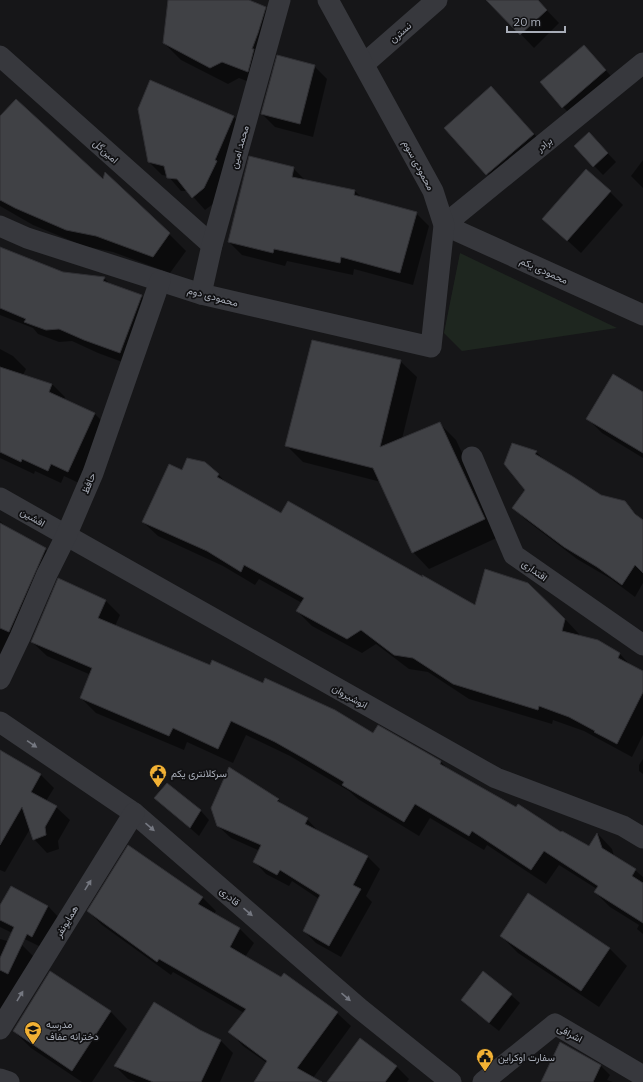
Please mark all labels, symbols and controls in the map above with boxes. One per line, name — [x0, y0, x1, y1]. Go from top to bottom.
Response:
scale bar — [507, 8, 565, 34]
text: 20 m — [513, 14, 541, 29]
street label: نسترن — [387, 19, 414, 46]
street label: محمد امین — [227, 124, 252, 170]
street label: برادر — [533, 134, 555, 155]
street label: امین‌گل — [90, 137, 121, 166]
street label: محمودی سوم — [400, 138, 437, 193]
street label: محمودی یکم — [518, 254, 570, 287]
street label: محمودی دوم — [186, 283, 240, 309]
street label: حافظ — [78, 470, 99, 496]
street label: افشین — [18, 505, 47, 530]
street label: اقتداری — [519, 557, 550, 584]
street label: انوشیروان — [330, 681, 370, 712]
one-way arrow — [27, 740, 37, 748]
public building icon: سرکلانتری یکم — [148, 763, 168, 788]
place label: سرکلانتری یکم — [171, 767, 227, 780]
one-way arrow — [144, 822, 155, 831]
one-way arrow — [85, 879, 92, 891]
street label: قادری — [217, 884, 243, 909]
street label: همایونفر — [51, 903, 81, 941]
one-way arrow — [243, 907, 253, 916]
one-way arrow — [17, 990, 24, 1002]
one-way arrow — [341, 992, 352, 1001]
place label: مدرسه دخترانه عفاف — [46, 1018, 99, 1043]
school or university icon: مدرسه دخترانه عفاف — [23, 1020, 43, 1045]
street label: اشرافی — [555, 1021, 585, 1045]
public building icon: سفارت اوکراین — [475, 1047, 495, 1072]
place label: سفارت اوکراین — [498, 1051, 555, 1064]

